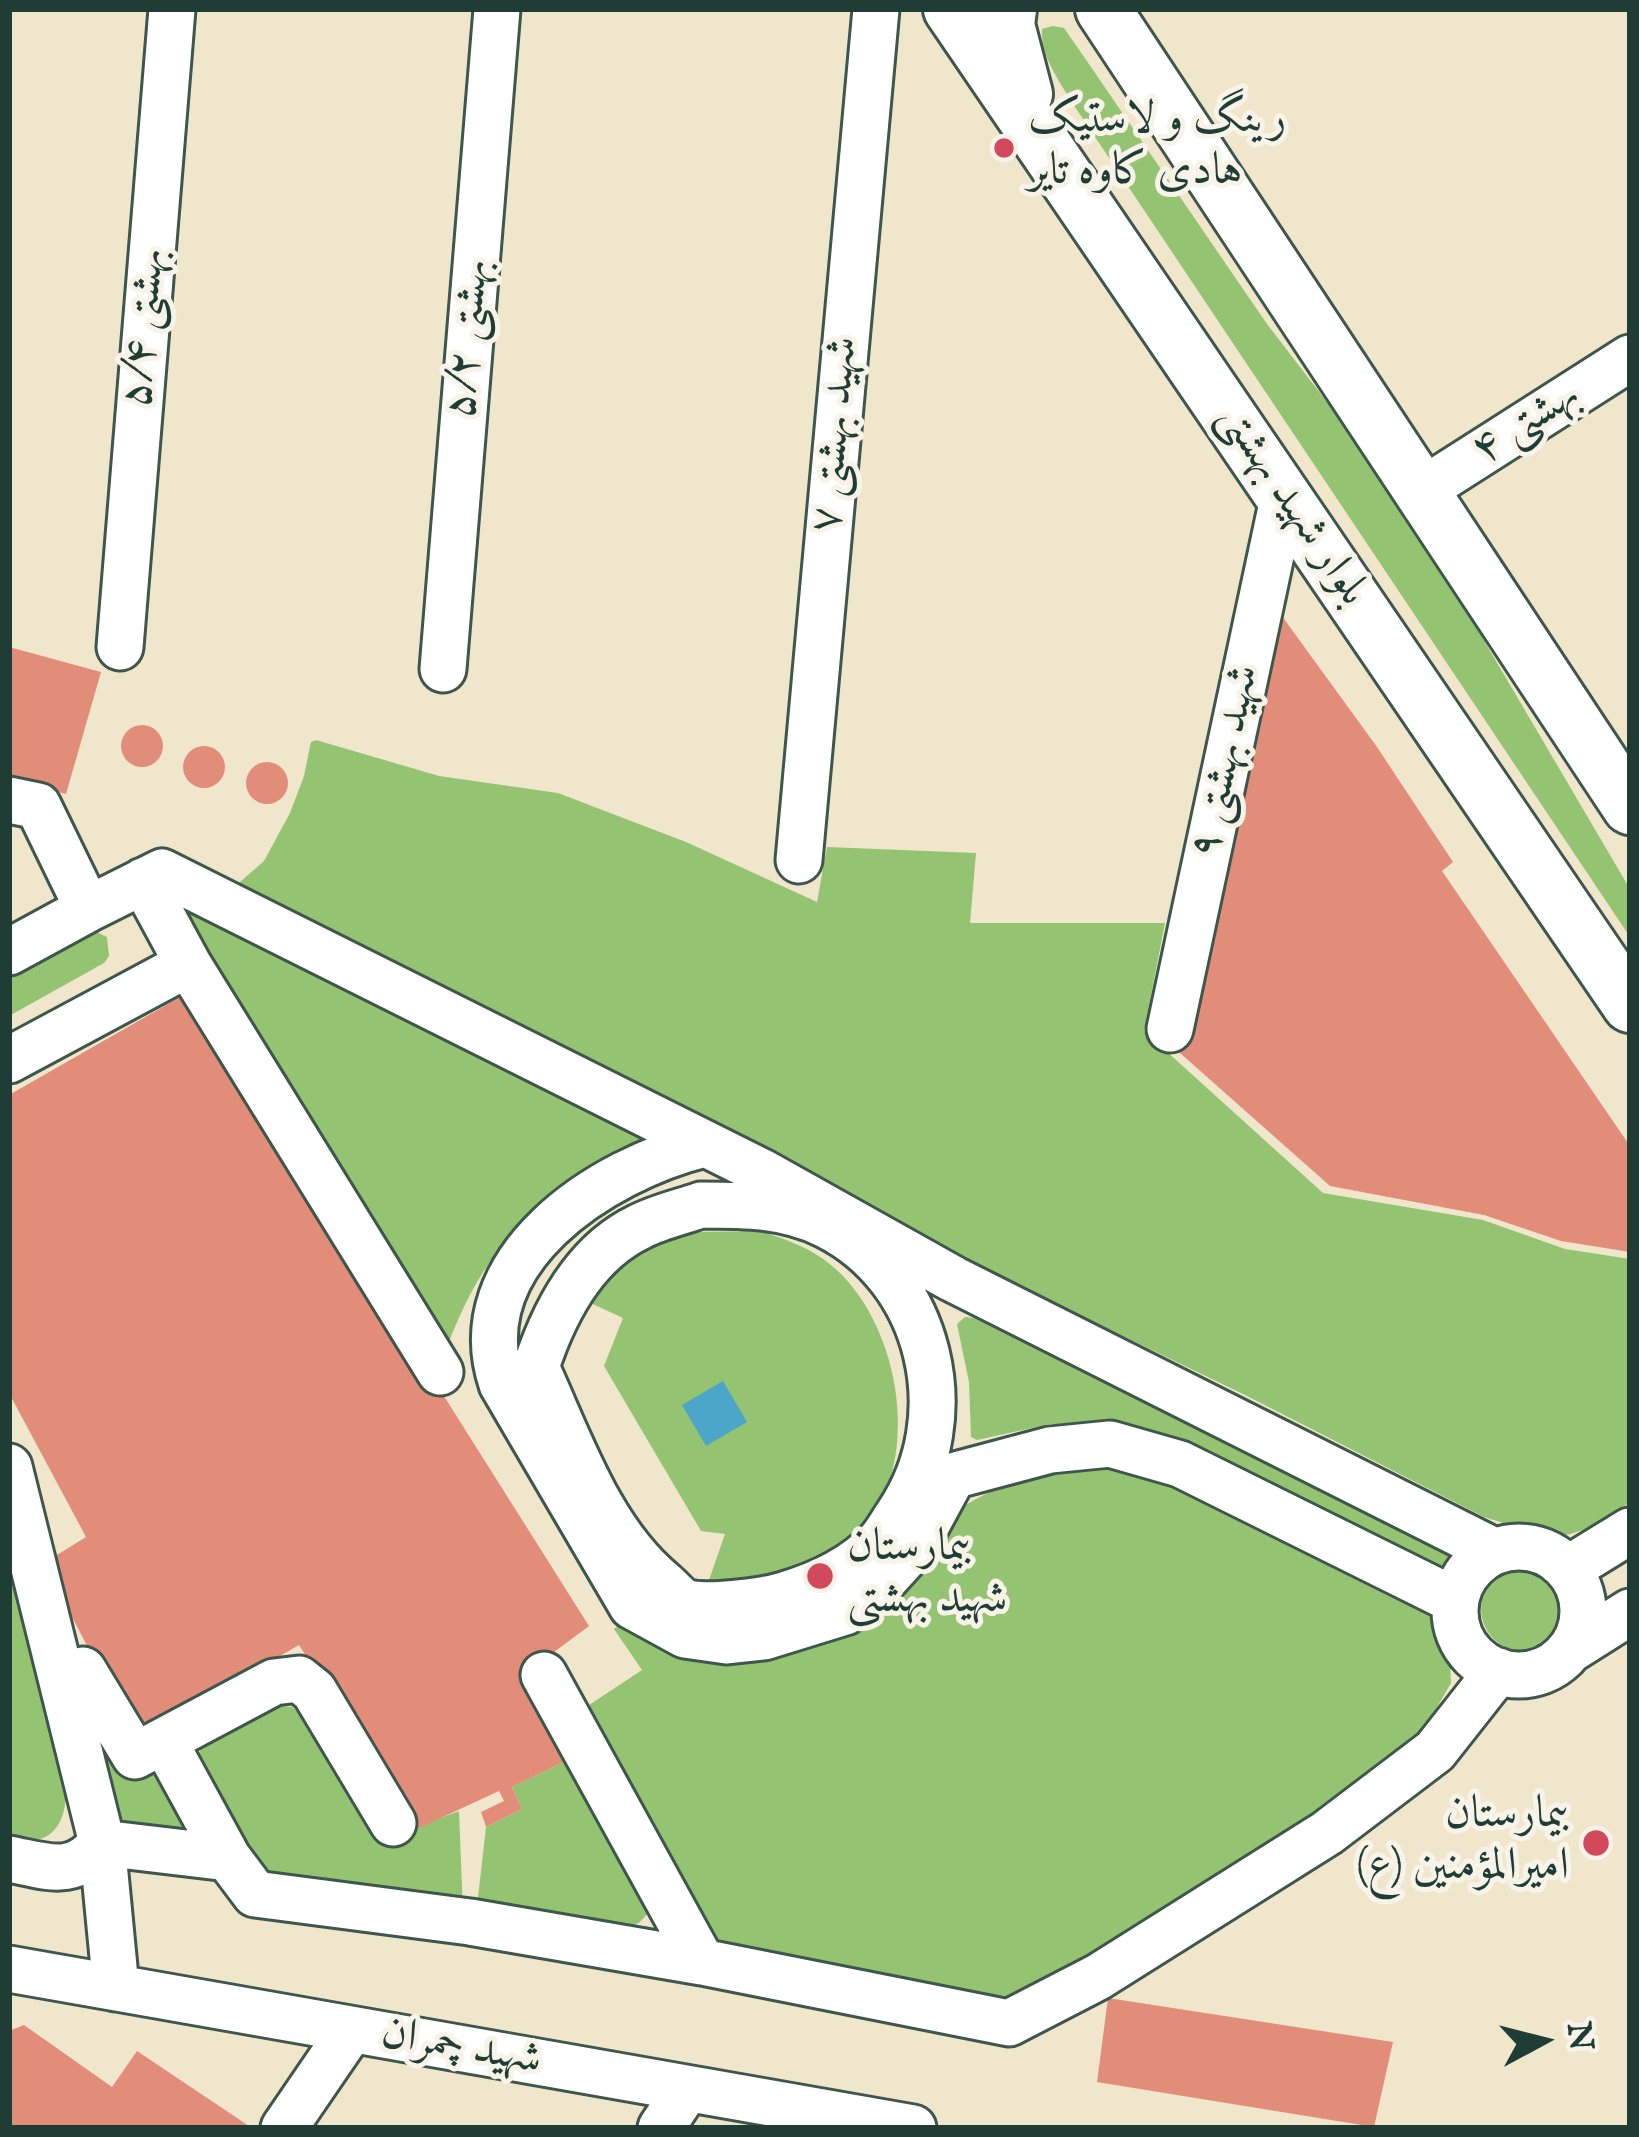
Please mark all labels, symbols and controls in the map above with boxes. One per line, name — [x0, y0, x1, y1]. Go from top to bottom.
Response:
place label: رینگ و لاستیک هادی کاوه تایر — [1028, 95, 1286, 201]
marker: رینگ و لاستیک هادی کاوه تایر — [991, 135, 1017, 161]
street label: بهشتی ۵/۴ — [112, 246, 180, 410]
street label: بهشتی ۵/۲ — [436, 257, 504, 421]
street label: شهید بهشتی ۷ — [802, 335, 872, 535]
street label: بهشتی ۴ — [1463, 369, 1591, 479]
street label: بلوار شهید بهشتی — [1204, 395, 1378, 617]
street label: شهید بهشتی ۹ — [1180, 660, 1274, 864]
place label: بیمارستان شهید بهشتی — [847, 1523, 1007, 1629]
marker: بیمارستان شهید بهشتی — [804, 1560, 836, 1592]
place label: بیمارستان امیرالمؤمنین (ع) — [1356, 1790, 1569, 1896]
marker: بیمارستان امیرالمؤمنین (ع) — [1580, 1827, 1612, 1859]
north arrow — [1483, 1981, 1603, 2101]
street label: شهید چمران — [377, 2008, 545, 2090]
text: N — [1556, 2020, 1601, 2053]

